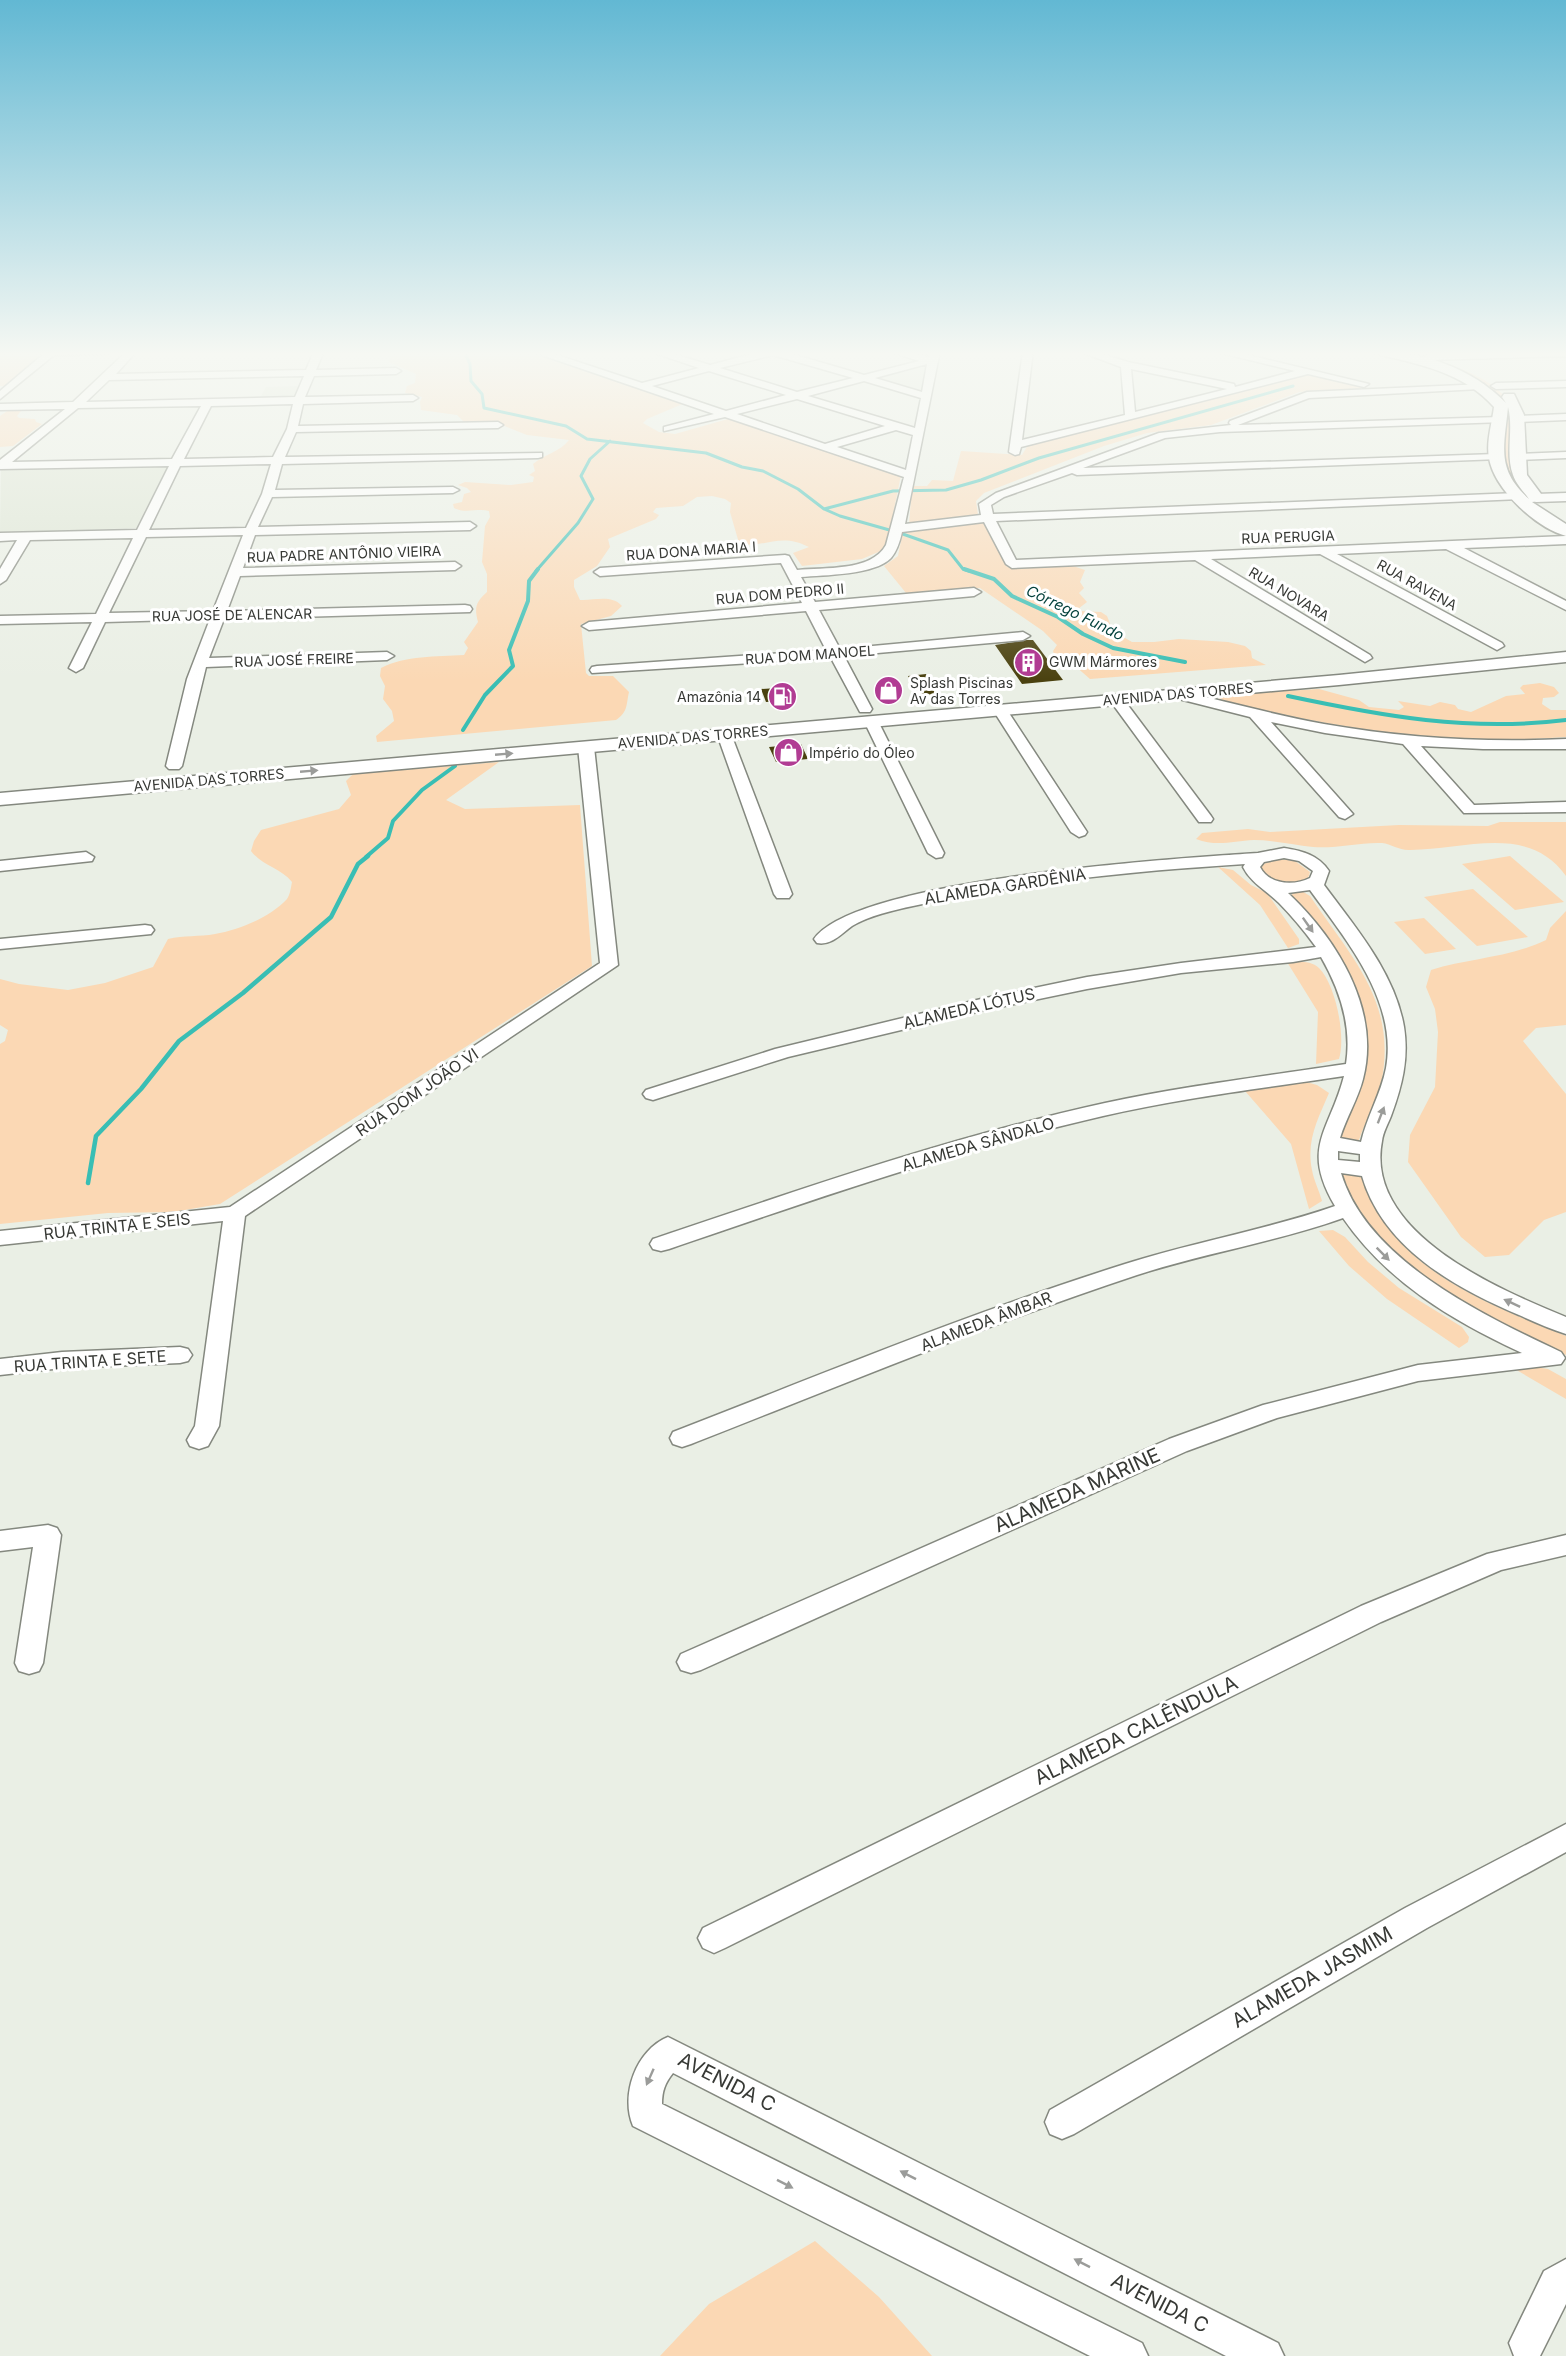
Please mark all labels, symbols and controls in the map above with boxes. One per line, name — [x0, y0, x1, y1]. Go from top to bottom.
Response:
street label: RUA PERUGIA — [1241, 526, 1335, 547]
street label: RUA DONA MARIA I — [625, 537, 756, 564]
street label: RUA PADRE ANTÔNIO VIEIRA — [246, 542, 442, 565]
street label: RUA RAVENA — [1374, 556, 1460, 614]
street label: RUA NOVARA — [1246, 563, 1333, 624]
street label: RUA DOM PEDRO II — [715, 579, 845, 608]
water label: Córrego Fundo — [1023, 581, 1127, 644]
street label: RUA JOSÉ DE ALENCAR — [152, 605, 312, 624]
street label: RUA DOM MANOEL — [745, 641, 875, 668]
building icon: GWM Mármores — [1012, 646, 1044, 678]
street label: RUA JOSÉ FREIRE — [234, 649, 354, 670]
place label: GWM Mármores — [1049, 653, 1157, 670]
place label: Splash Piscinas Av das Torres — [910, 674, 1013, 707]
shop icon: Splash Piscinas Av das Torres — [873, 675, 905, 707]
street label: AVENIDA DAS TORRES — [1102, 678, 1254, 709]
fuel station icon: Amazônia 14 — [766, 681, 798, 713]
place label: Amazônia 14 — [677, 688, 761, 705]
street label: AVENIDA DAS TORRES — [617, 721, 769, 752]
shop icon: Império do Óleo — [772, 737, 804, 769]
place label: Império do Óleo — [809, 744, 915, 761]
one-way arrow — [494, 749, 513, 759]
street label: AVENIDA DAS TORRES — [133, 764, 285, 795]
one-way arrow — [300, 766, 319, 776]
street label: ALAMEDA GARDÊNIA — [923, 863, 1087, 909]
one-way arrow — [1302, 917, 1314, 933]
street label: ALAMEDA LÓTUS — [901, 983, 1037, 1033]
street label: RUA DOM JOÃO VI — [352, 1044, 482, 1140]
one-way arrow — [1376, 1106, 1386, 1124]
street label: ALAMEDA SÂNDALO — [899, 1113, 1057, 1175]
street label: RUA TRINTA E SEIS — [43, 1208, 191, 1244]
one-way arrow — [1375, 1246, 1389, 1260]
street label: ALAMEDA ÂMBAR — [918, 1287, 1054, 1355]
one-way arrow — [1504, 1298, 1521, 1307]
street label: RUA TRINTA E SETE — [13, 1346, 167, 1376]
street label: ALAMEDA MARINE — [990, 1443, 1164, 1537]
street label: ALAMEDA CALÊNDULA — [1031, 1670, 1242, 1790]
street label: ALAMEDA JASMIM — [1227, 1921, 1397, 2033]
street label: AVENIDA C — [674, 2047, 780, 2117]
one-way arrow — [646, 2069, 655, 2086]
one-way arrow — [899, 2170, 916, 2179]
one-way arrow — [777, 2180, 794, 2189]
one-way arrow — [1073, 2258, 1090, 2268]
street label: AVENIDA C — [1107, 2268, 1213, 2338]

